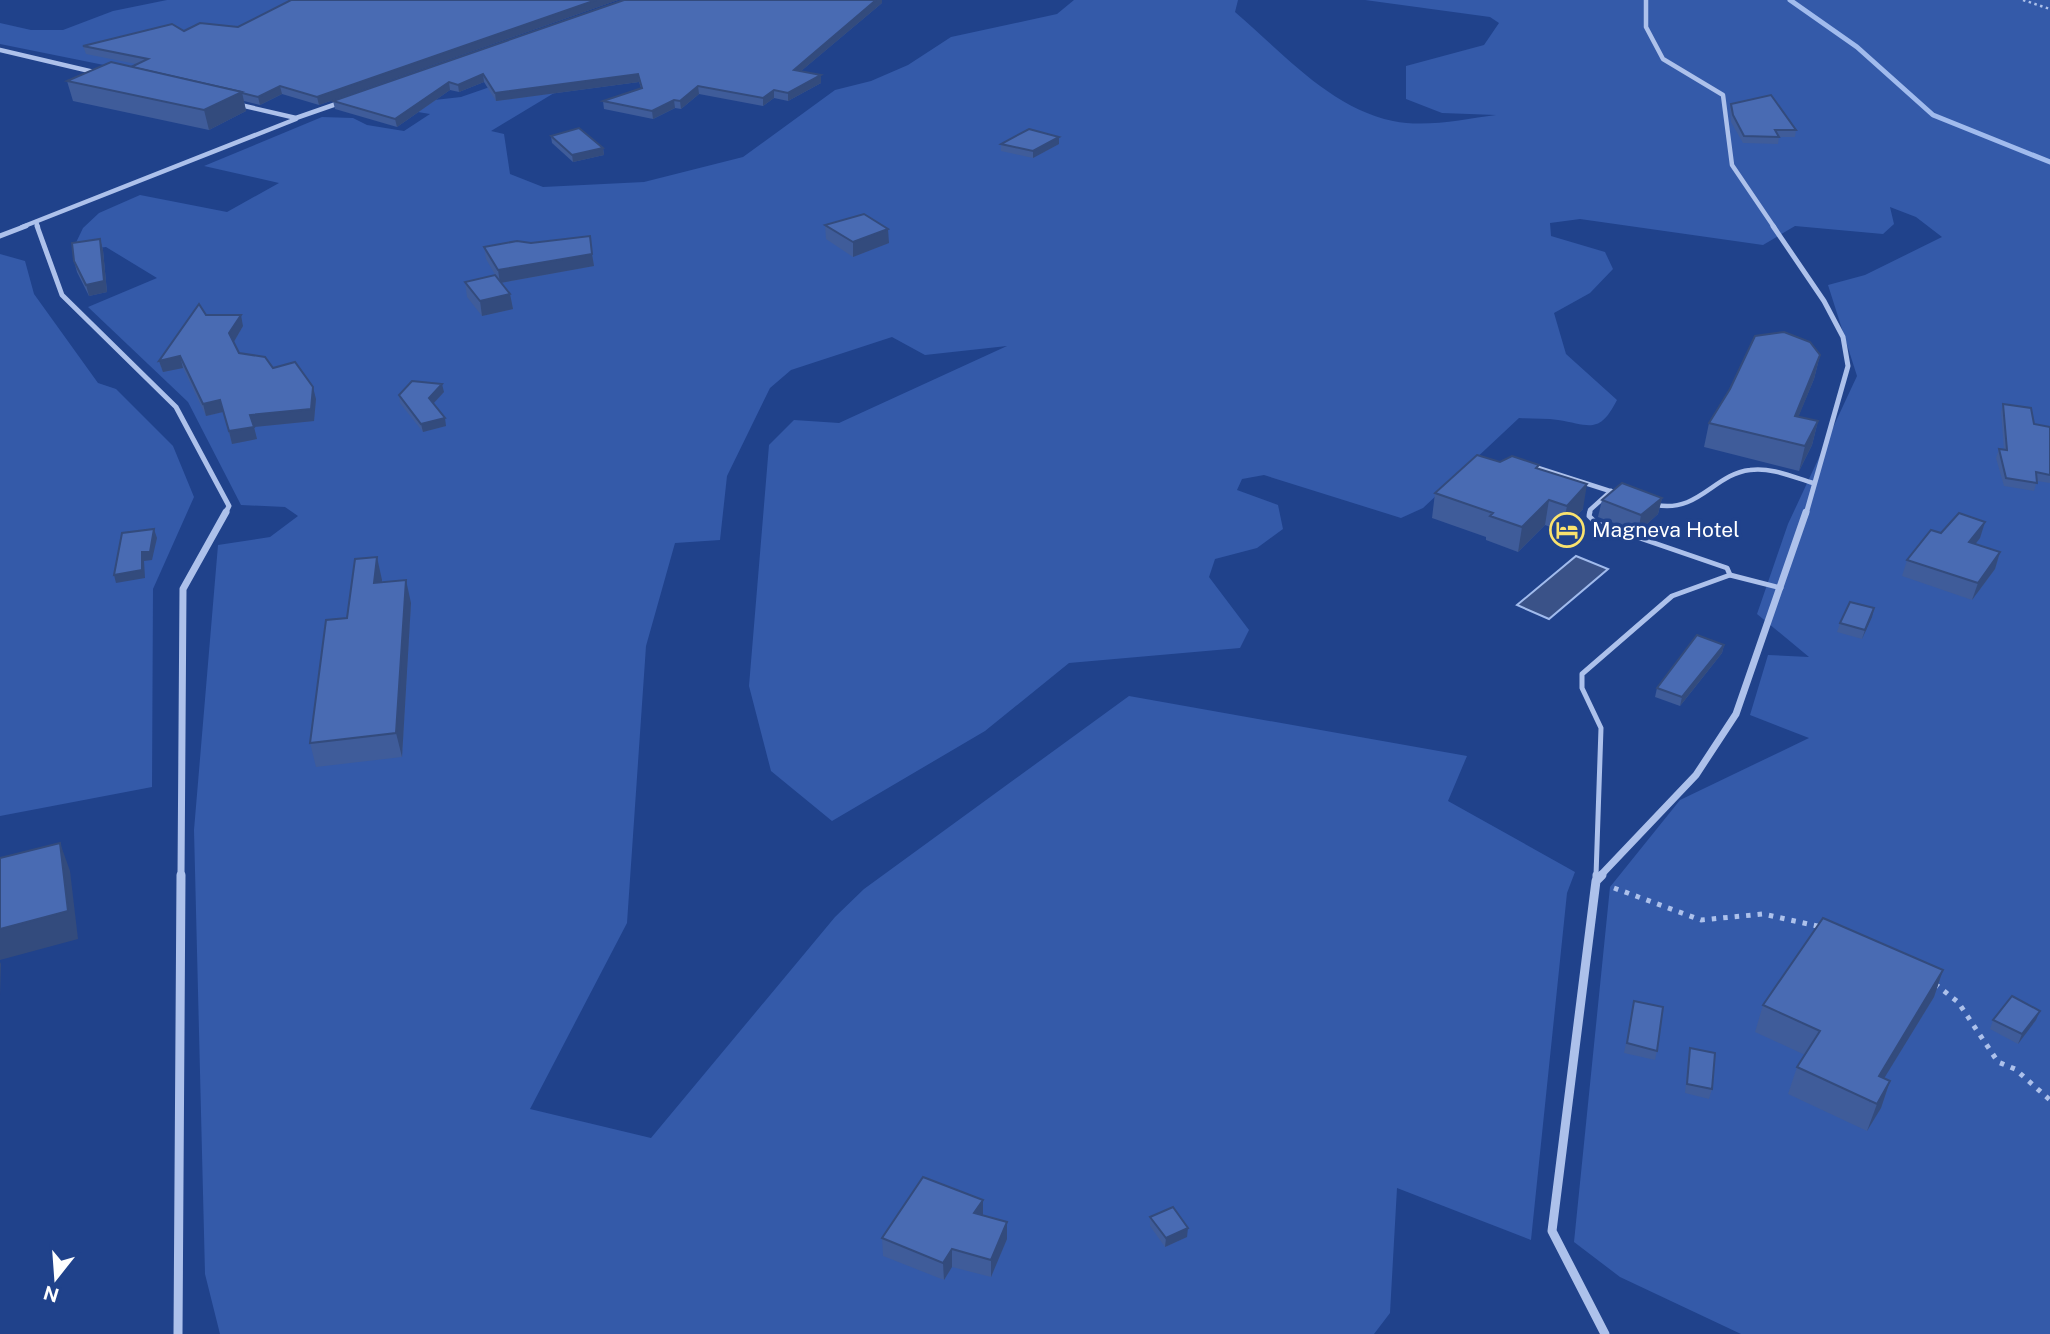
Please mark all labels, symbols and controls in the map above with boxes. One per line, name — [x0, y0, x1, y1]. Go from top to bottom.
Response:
hotel icon: Magneva Hotel — [1548, 511, 1586, 549]
place label: Magneva Hotel — [1592, 517, 1740, 542]
north arrow — [21, 1243, 91, 1313]
text: N — [41, 1282, 61, 1307]

